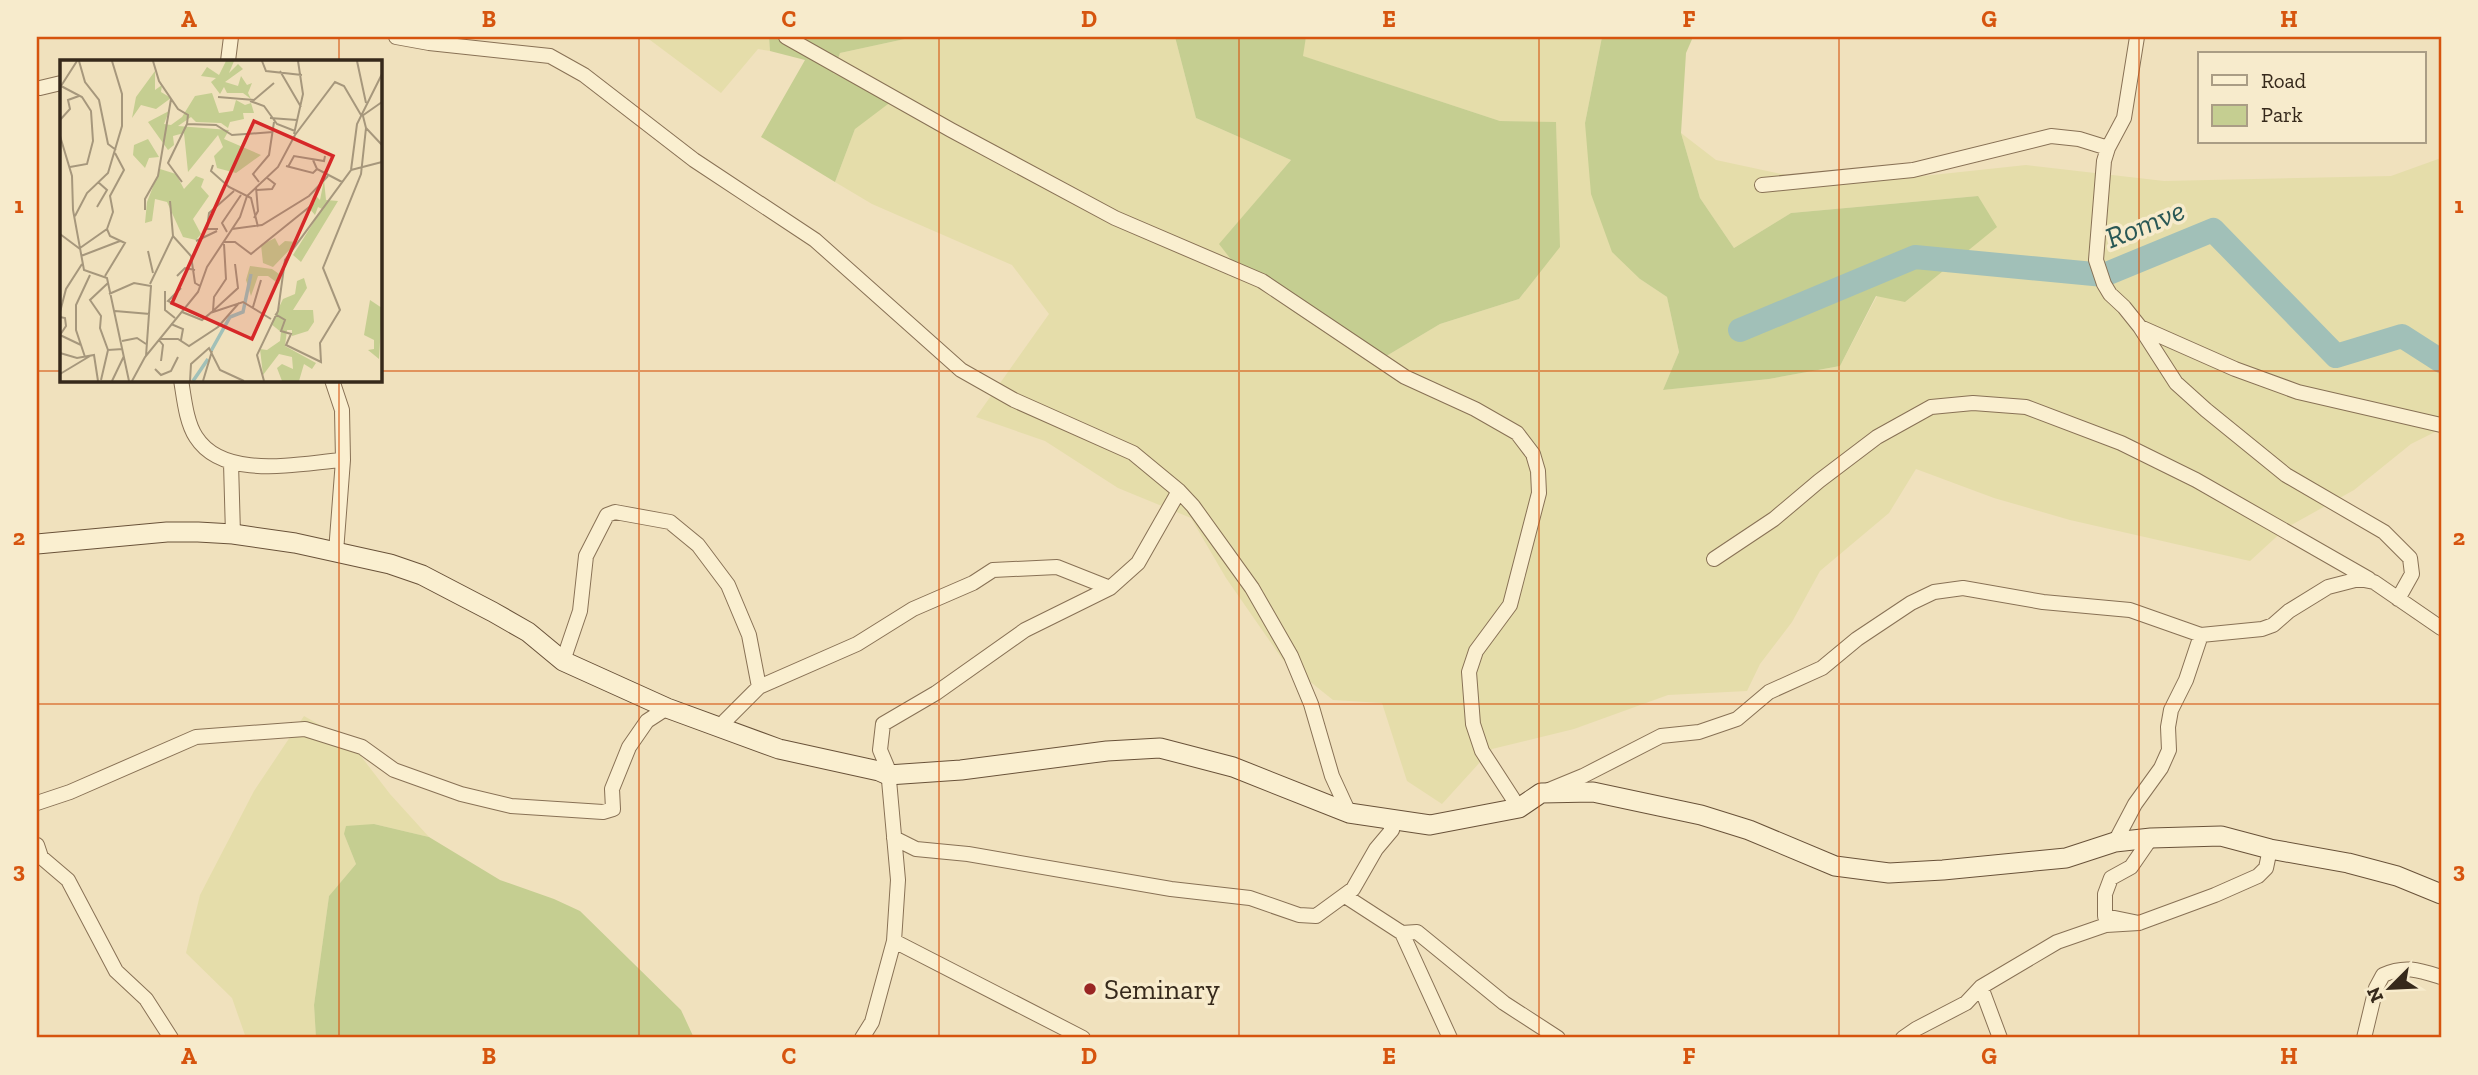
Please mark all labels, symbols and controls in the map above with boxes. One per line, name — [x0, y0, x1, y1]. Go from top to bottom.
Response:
text: A — [181, 5, 197, 33]
text: B — [482, 5, 496, 33]
text: C — [782, 5, 796, 33]
text: D — [1081, 5, 1097, 33]
text: E — [1382, 5, 1396, 33]
text: F — [1682, 5, 1696, 33]
text: G — [1981, 5, 1997, 33]
text: H — [2280, 5, 2298, 33]
legend — [2198, 52, 2426, 144]
inset map — [60, 60, 382, 382]
text: Road — [2261, 68, 2307, 93]
text: Park — [2261, 102, 2303, 127]
text: 1 — [14, 191, 24, 219]
text: 1 — [2454, 191, 2464, 219]
water label: Romve — [2100, 192, 2190, 256]
text: 2 — [13, 523, 25, 551]
text: 2 — [2453, 523, 2465, 551]
text: 3 — [13, 856, 25, 884]
text: 3 — [2453, 856, 2465, 884]
north arrow — [2356, 953, 2426, 1023]
place label: Seminary — [1104, 973, 1220, 1006]
marker: Seminary — [1082, 981, 1098, 997]
text: N — [2361, 983, 2388, 1006]
text: A — [181, 1042, 197, 1070]
text: B — [482, 1042, 496, 1070]
text: C — [782, 1042, 796, 1070]
text: D — [1081, 1042, 1097, 1070]
text: E — [1382, 1042, 1396, 1070]
text: F — [1682, 1042, 1696, 1070]
text: G — [1981, 1042, 1997, 1070]
text: H — [2280, 1042, 2298, 1070]

